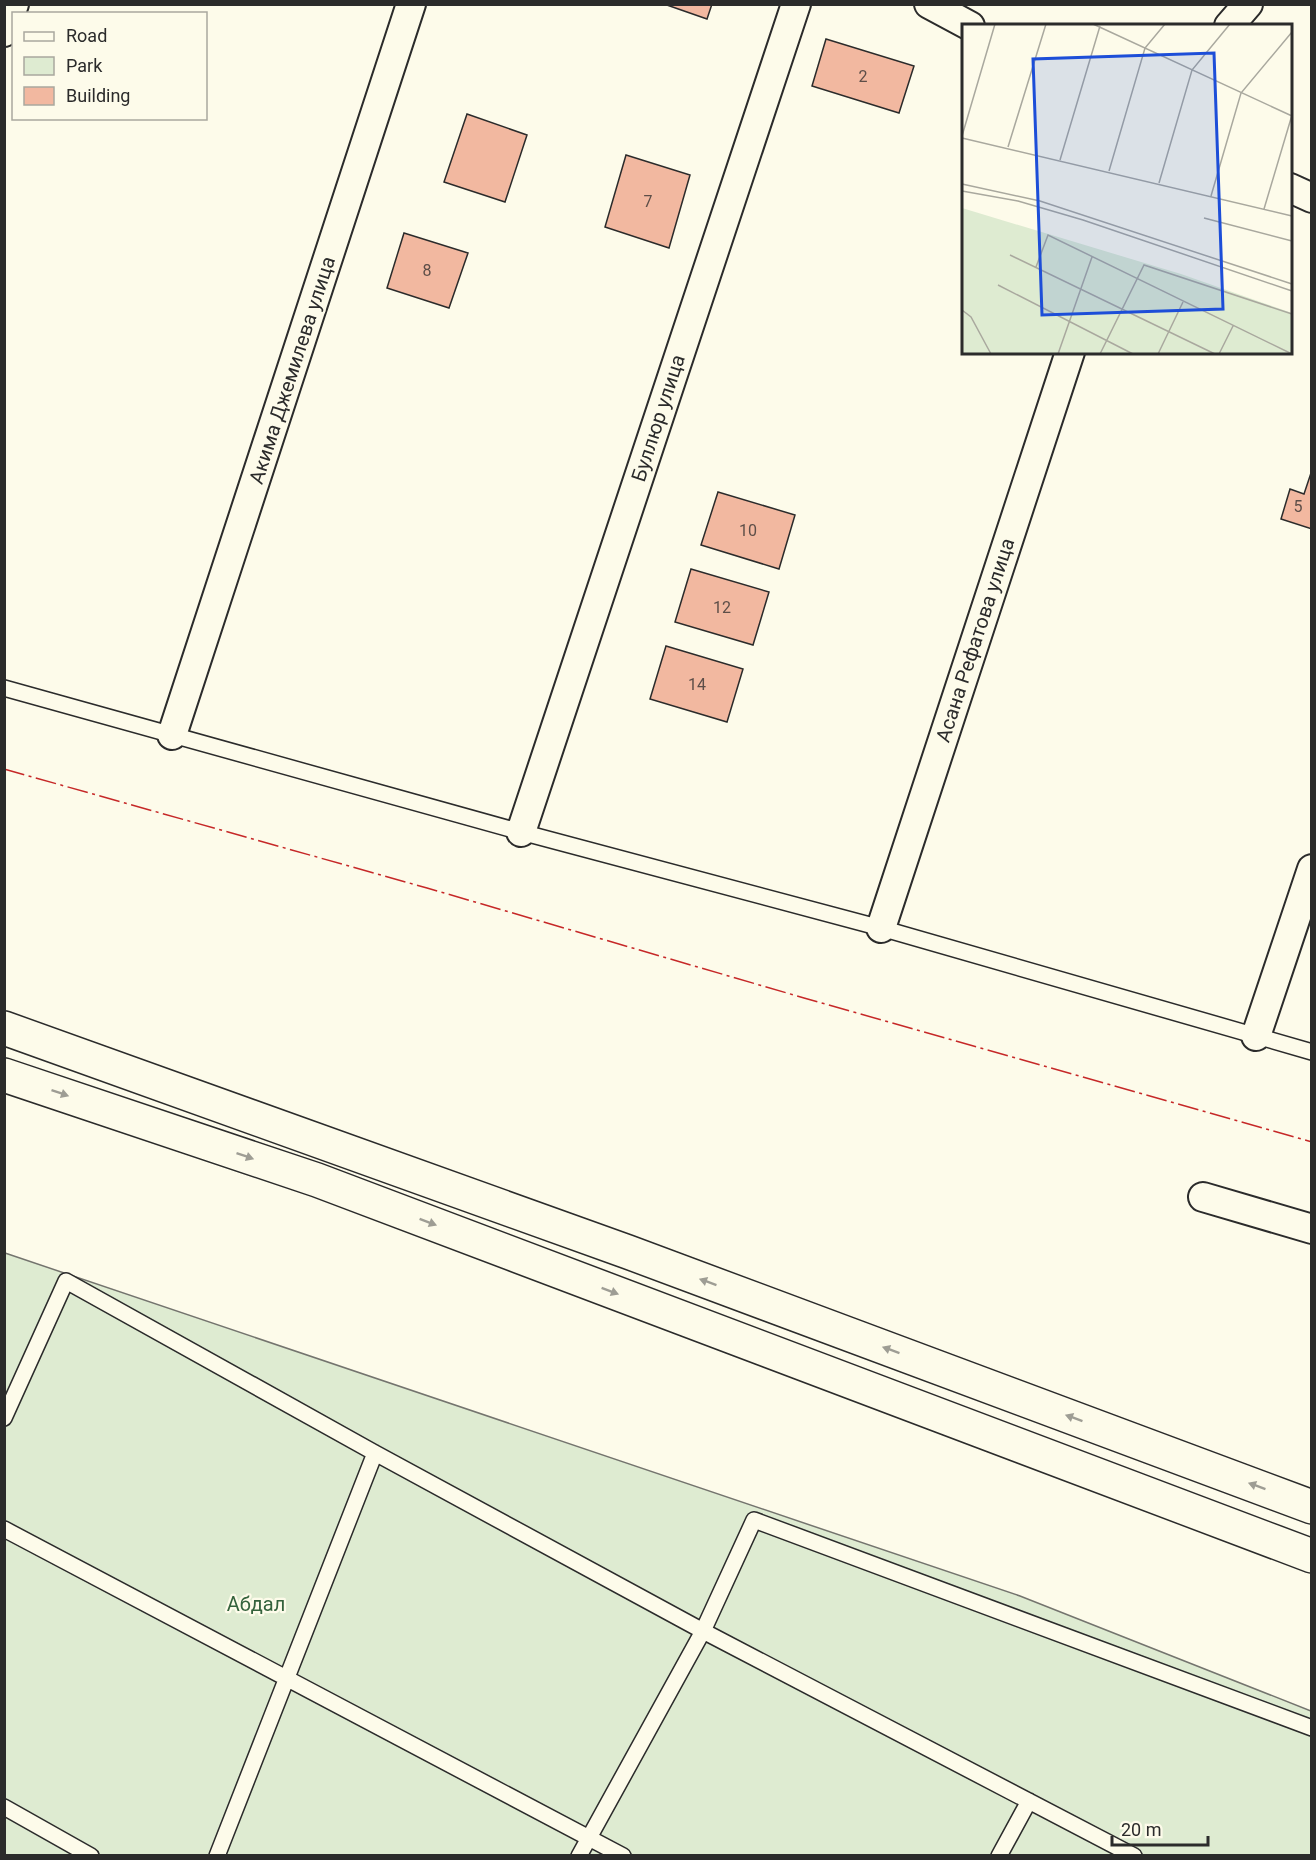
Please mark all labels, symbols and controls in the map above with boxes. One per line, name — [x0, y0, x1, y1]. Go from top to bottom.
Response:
legend — [12, 12, 207, 120]
inset map — [962, 24, 1292, 354]
text: Road — [66, 25, 107, 46]
text: Park — [66, 55, 103, 76]
house number: 2 — [859, 67, 868, 86]
text: Building — [66, 85, 130, 106]
house number: 7 — [644, 192, 653, 211]
street label: Акима Джемилева улица — [244, 253, 340, 487]
house number: 8 — [423, 261, 432, 280]
street label: Буллюр улица — [626, 351, 690, 485]
house number: 5 — [1294, 497, 1303, 516]
house number: 10 — [739, 521, 757, 540]
street label: Асана Рефатова улица — [931, 535, 1019, 745]
house number: 12 — [713, 598, 731, 617]
house number: 14 — [688, 675, 706, 694]
one-way arrow — [51, 1089, 69, 1099]
one-way arrow — [236, 1151, 254, 1161]
one-way arrow — [419, 1218, 437, 1227]
one-way arrow — [699, 1277, 717, 1287]
one-way arrow — [602, 1287, 620, 1297]
one-way arrow — [882, 1345, 900, 1355]
one-way arrow — [1065, 1413, 1083, 1422]
one-way arrow — [1248, 1481, 1266, 1490]
park label: Абдал — [227, 1592, 285, 1616]
scale bar — [1112, 1809, 1208, 1847]
text: 20 m — [1121, 1819, 1161, 1840]

